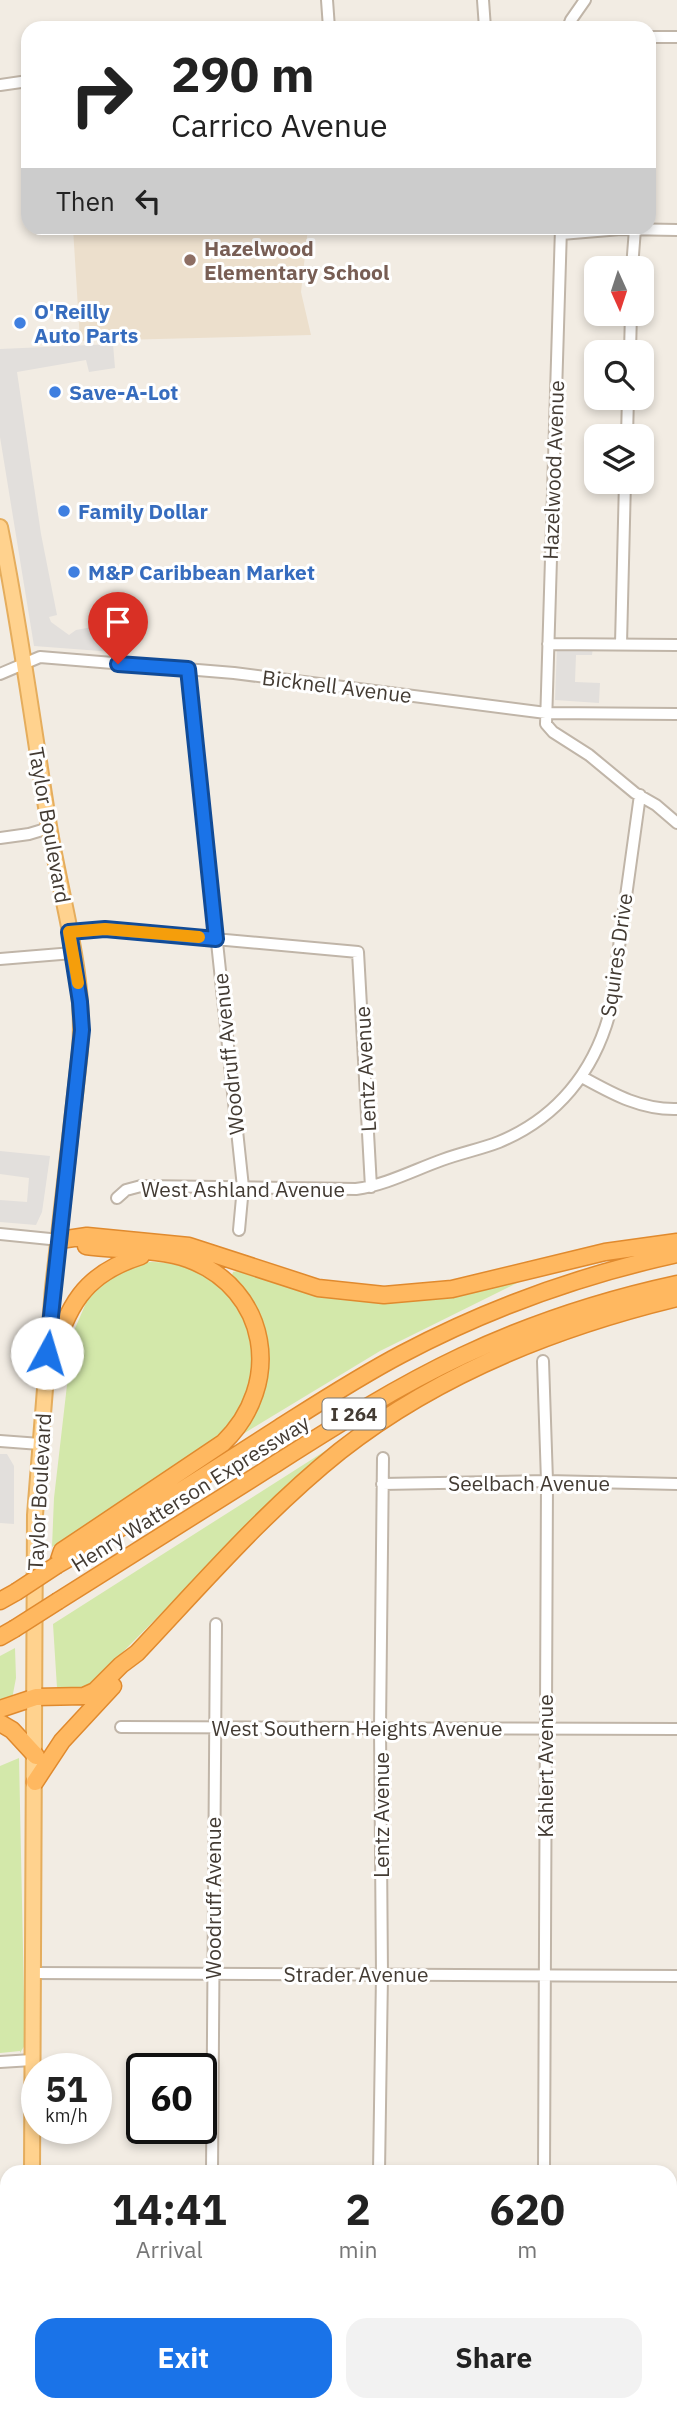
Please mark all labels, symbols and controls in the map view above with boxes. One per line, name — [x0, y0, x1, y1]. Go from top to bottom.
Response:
text: 290 m — [171, 42, 315, 105]
icon: right — [56, 49, 147, 140]
text: Carrico Avenue — [171, 104, 388, 146]
icon: left — [129, 182, 167, 220]
text: Then — [56, 184, 115, 218]
place label: Hazelwood Elementary School — [204, 234, 389, 286]
marker: Hazelwood Elementary School — [182, 252, 198, 268]
north arrow — [584, 256, 654, 326]
map controls — [584, 256, 654, 494]
place label: O'Reilly Auto Parts — [34, 297, 138, 349]
marker: O'Reilly Auto Parts — [12, 315, 28, 331]
button: search — [584, 340, 654, 410]
place label: Save-A-Lot — [69, 378, 178, 406]
street label: Hazelwood Avenue — [536, 380, 570, 560]
marker: Save-A-Lot — [47, 384, 63, 400]
button: layers — [584, 424, 654, 494]
place label: Family Dollar — [78, 497, 209, 525]
marker: Family Dollar — [56, 503, 72, 519]
place label: M&P Caribbean Market — [88, 558, 315, 586]
marker: M&P Caribbean Market — [66, 564, 82, 580]
pin — [88, 592, 148, 664]
icon: arrive — [99, 603, 137, 641]
street label: Bicknell Avenue — [261, 663, 413, 709]
street label: Taylor Boulevard — [23, 745, 77, 905]
street label: Squires Drive — [593, 891, 639, 1019]
street label: Woodruff Avenue — [206, 972, 250, 1136]
street label: Lentz Avenue — [348, 1005, 382, 1133]
street label: West Ashland Avenue — [141, 1175, 345, 1203]
position arrow — [10, 1316, 84, 1390]
road number: I 264 — [322, 1398, 386, 1430]
street label: Henry Watterson Expressway — [66, 1408, 315, 1578]
street label: Taylor Boulevard — [21, 1412, 57, 1572]
street label: Seelbach Avenue — [448, 1469, 610, 1497]
street label: Kahlert Avenue — [531, 1694, 559, 1838]
street label: West Southern Heights Avenue — [212, 1714, 502, 1742]
street label: Lentz Avenue — [367, 1752, 395, 1878]
street label: Woodruff Avenue — [199, 1817, 227, 1979]
street label: Strader Avenue — [284, 1960, 428, 1988]
speed limit sign: 60 — [126, 2053, 217, 2144]
text: 51 — [45, 2066, 88, 2112]
text: km/h — [45, 2104, 88, 2127]
text: 14:41 — [112, 2182, 227, 2237]
text: 2 — [345, 2182, 371, 2237]
text: 620 — [489, 2182, 565, 2237]
text: Arrival — [136, 2234, 203, 2264]
text: min — [339, 2234, 377, 2264]
text: m — [517, 2234, 537, 2264]
button: Exit — [35, 2318, 332, 2398]
button: Share — [346, 2318, 642, 2398]

